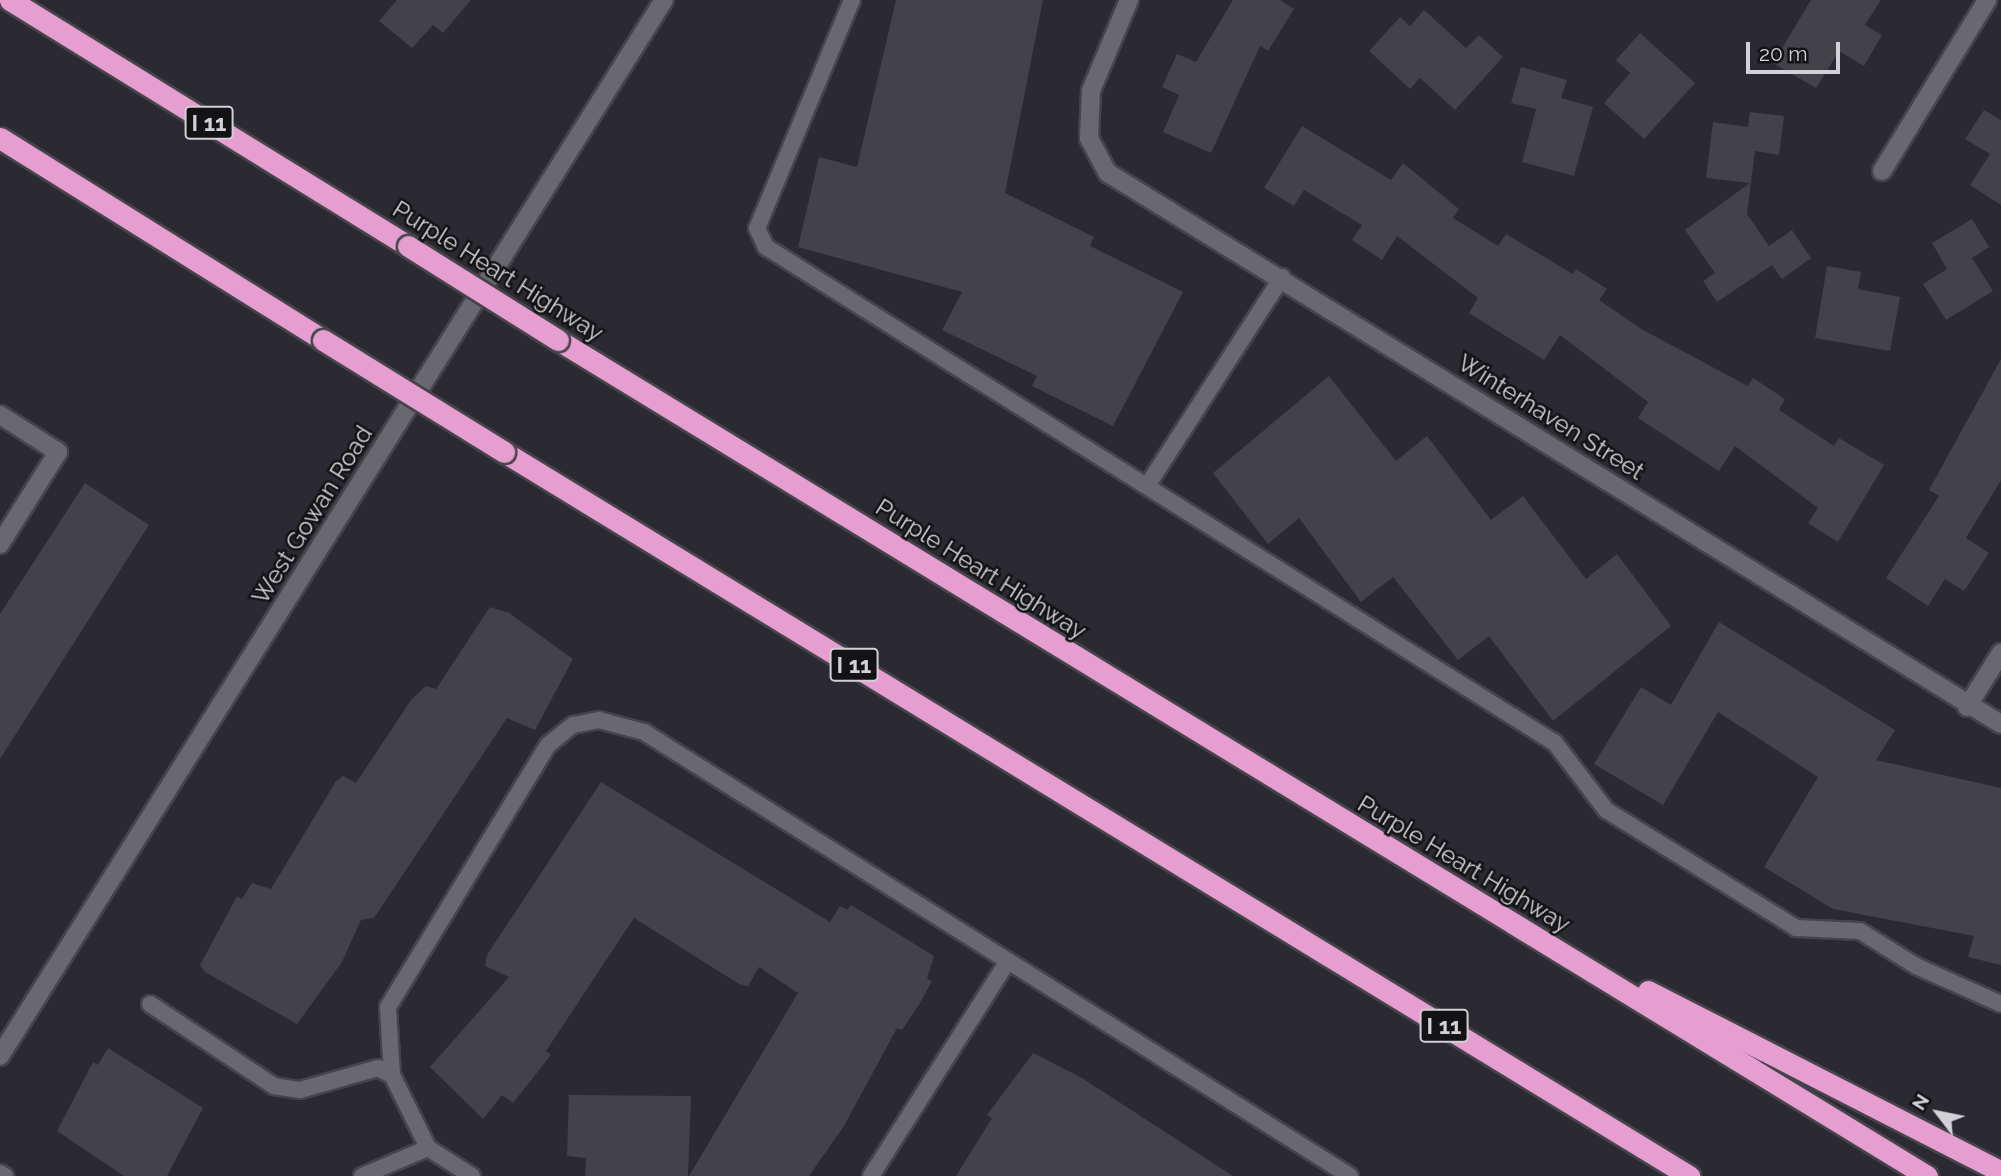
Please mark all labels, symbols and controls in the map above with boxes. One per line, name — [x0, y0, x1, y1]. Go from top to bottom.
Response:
scale bar — [1749, 28, 1843, 72]
text: 20 m — [1759, 41, 1807, 66]
road number: I 11 — [184, 104, 234, 142]
street label: Purple Heart Highway — [387, 194, 609, 348]
street label: Winterhaven Street — [1452, 348, 1650, 486]
street label: West Gowan Road — [246, 421, 378, 609]
street label: Purple Heart Highway — [870, 492, 1092, 646]
road number: I 11 — [830, 646, 878, 684]
street label: Purple Heart Highway — [1353, 789, 1575, 939]
road number: I 11 — [1420, 1007, 1468, 1046]
north arrow — [1903, 1078, 1973, 1148]
text: N — [1907, 1090, 1933, 1114]

